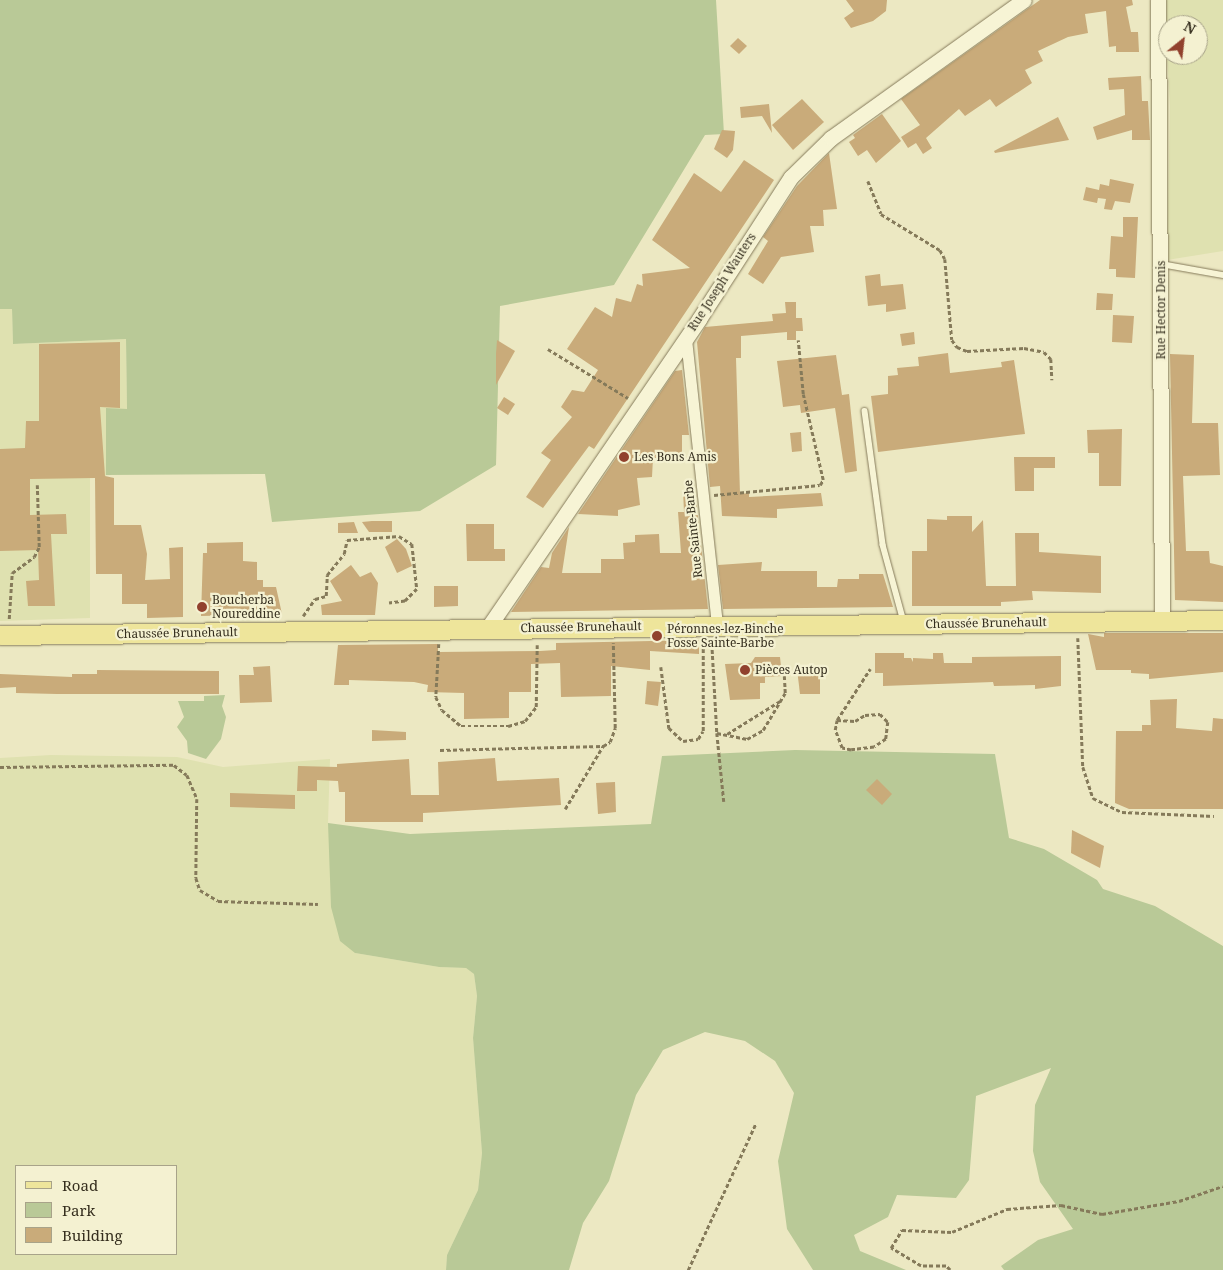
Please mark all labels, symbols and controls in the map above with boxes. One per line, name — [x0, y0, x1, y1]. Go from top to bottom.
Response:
north arrow — [1158, 15, 1208, 65]
text: N — [1181, 16, 1199, 38]
street label: Rue Joseph Wauters — [685, 230, 759, 334]
street label: Rue Hector Denis — [1154, 261, 1168, 359]
place label: Les Bons Amis — [634, 450, 717, 464]
marker: Les Bons Amis — [618, 451, 630, 463]
street label: Rue Sainte-Barbe — [681, 479, 705, 579]
place label: Boucherba Noureddine — [212, 593, 281, 621]
marker: Boucherba Noureddine — [196, 601, 208, 613]
street label: Chaussée Brunehault — [925, 615, 1047, 631]
street label: Chaussée Brunehault — [520, 619, 642, 635]
place label: Péronnes-lez-Binche Fosse Sainte-Barbe — [667, 622, 784, 650]
street label: Chaussée Brunehault — [116, 625, 238, 641]
marker: Péronnes-lez-Binche Fosse Sainte-Barbe — [651, 630, 663, 642]
place label: Pièces Autop — [755, 663, 828, 677]
marker: Pièces Autop — [739, 664, 751, 676]
legend — [15, 1165, 178, 1255]
text: Road — [62, 1175, 98, 1195]
text: Park — [62, 1200, 95, 1220]
text: Building — [62, 1225, 123, 1245]

